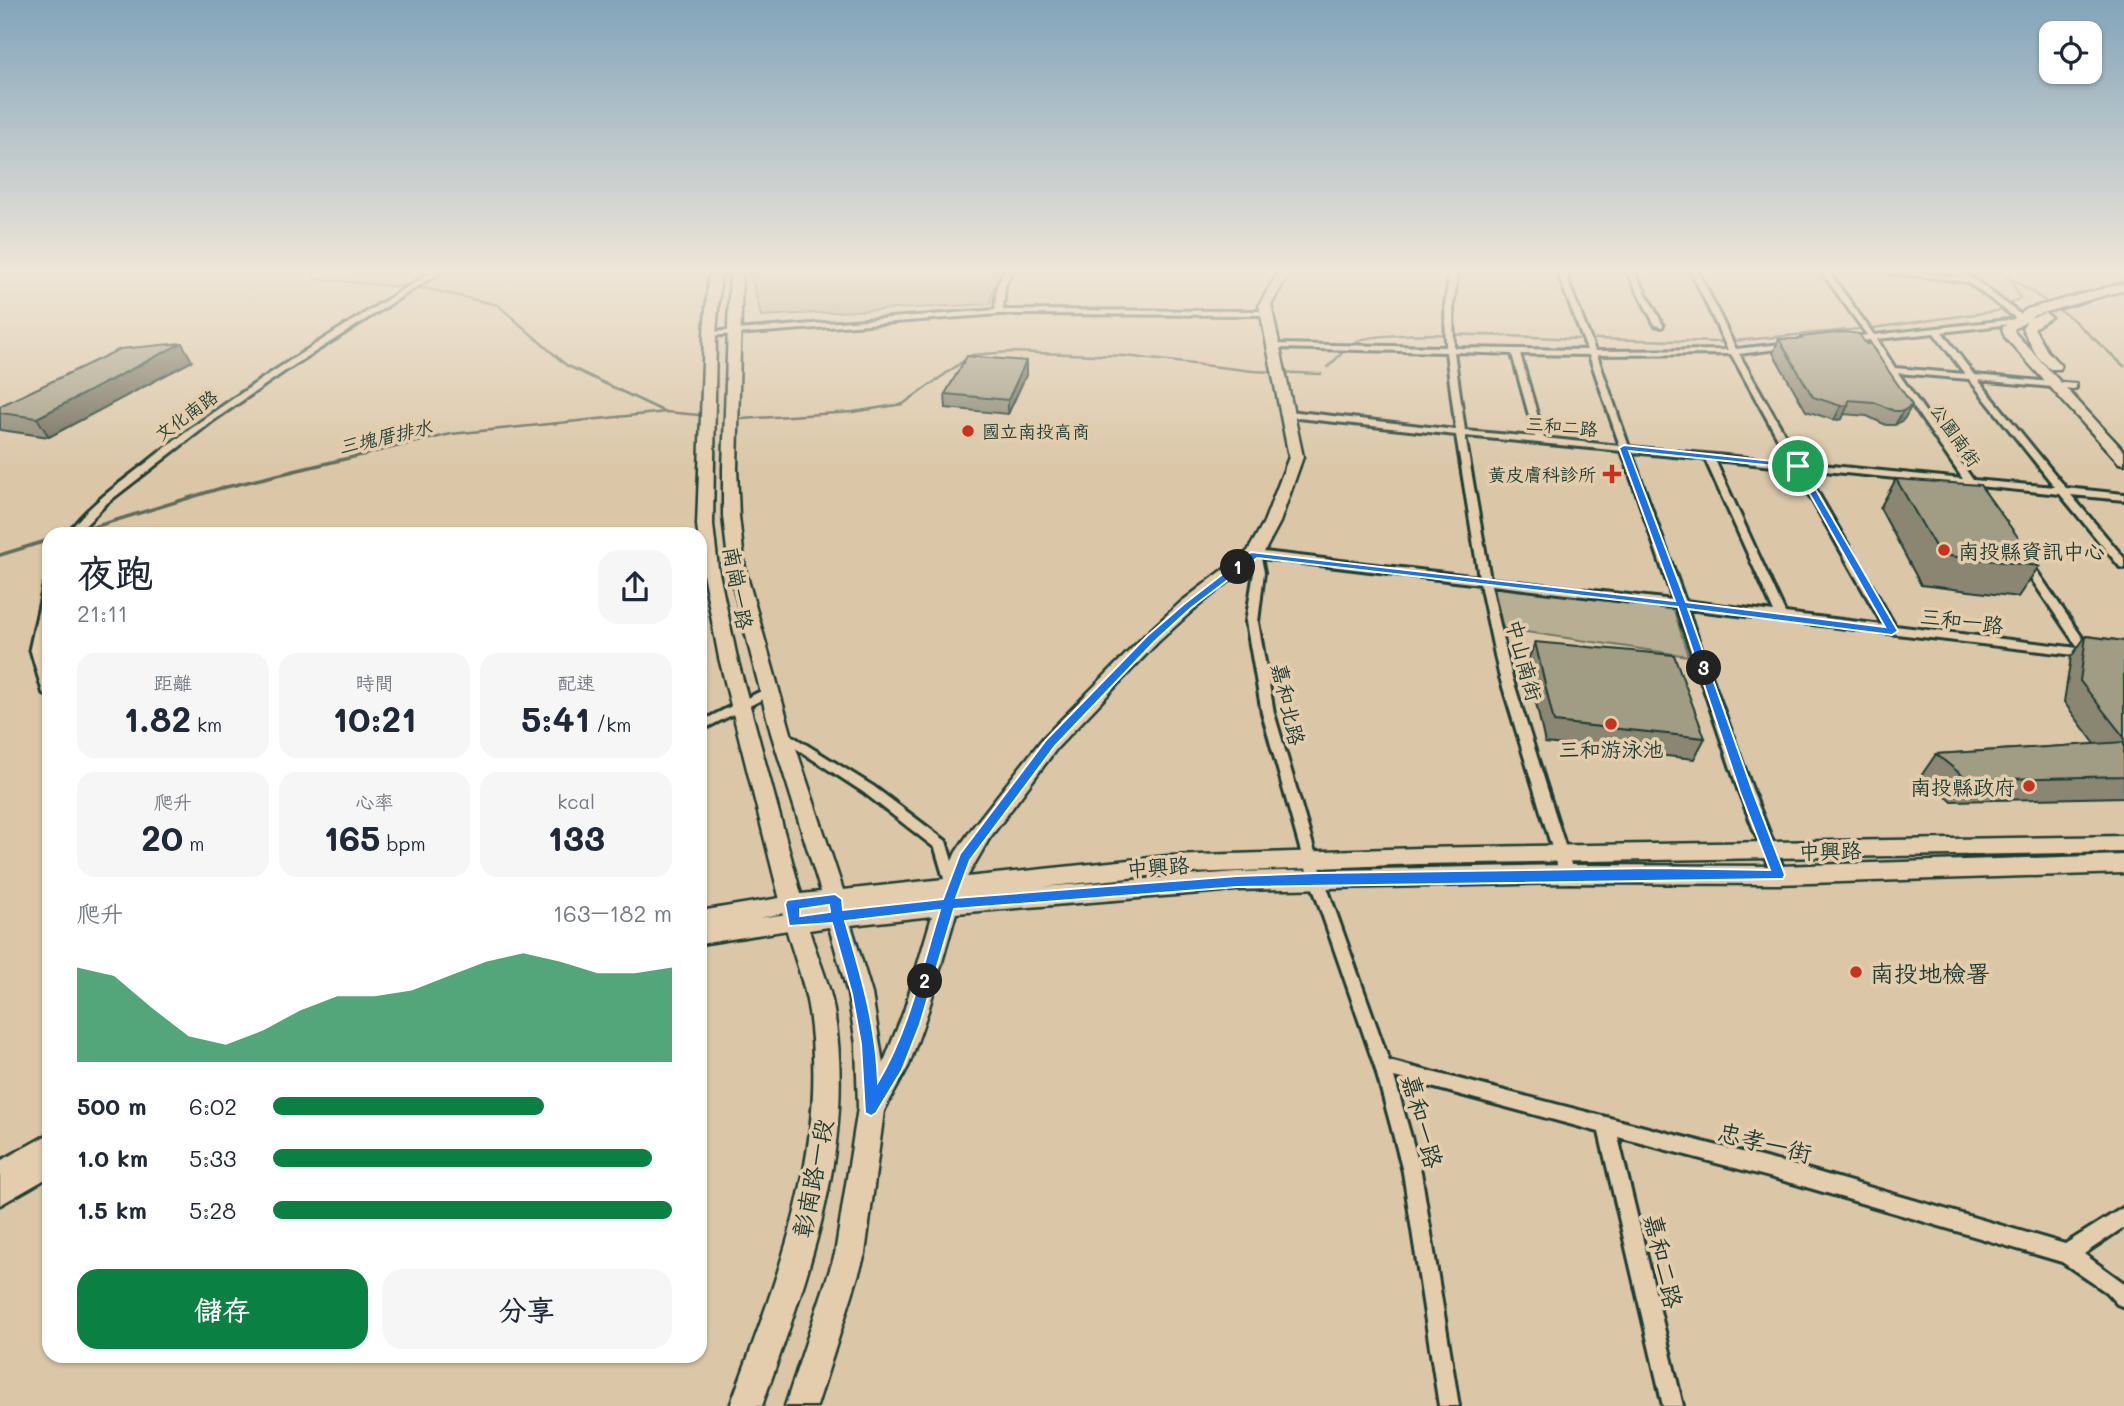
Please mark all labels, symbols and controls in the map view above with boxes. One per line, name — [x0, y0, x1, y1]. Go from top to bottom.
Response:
map controls — [2039, 21, 2102, 84]
button: locate — [2039, 21, 2102, 84]
street label: 文化南路 — [150, 384, 222, 446]
street label: 公園南街 — [1926, 399, 1986, 471]
street label: 三和二路 — [1525, 411, 1599, 441]
water label: 三塊厝排水 — [336, 413, 435, 459]
place label: 國立南投高商 — [982, 419, 1090, 443]
marker: 國立南投高商 — [960, 423, 976, 439]
pin — [1768, 436, 1828, 496]
icon: arrive — [1779, 447, 1817, 485]
place label: 黃皮膚科診所 — [1488, 462, 1596, 486]
marker: 黃皮膚科診所 — [1602, 464, 1622, 484]
place label: 南投縣資訊中心 — [1958, 537, 2105, 564]
marker: 南投縣資訊中心 — [1936, 542, 1952, 558]
street label: 南崗一路 — [718, 544, 760, 632]
text: 夜跑 — [77, 547, 153, 597]
button: share — [598, 550, 672, 624]
pin: 1 — [1220, 550, 1256, 584]
text: 1 — [1233, 554, 1242, 579]
text: 21:11 — [77, 598, 128, 628]
street label: 三和一路 — [1919, 601, 2005, 639]
street label: 中山南街 — [1501, 616, 1549, 704]
pin: 3 — [1686, 650, 1722, 686]
text: 3 — [1698, 655, 1709, 680]
street label: 嘉和北路 — [1266, 660, 1312, 748]
text: 距離 — [154, 670, 192, 695]
text: 時間 — [355, 670, 394, 695]
text: 配速 — [557, 670, 595, 695]
text: 1.82 — [123, 695, 191, 741]
text: 10:21 — [332, 695, 417, 741]
text: 5:41 — [521, 695, 590, 741]
text: km — [191, 712, 222, 737]
text: /km — [590, 712, 631, 737]
marker: 三和游泳池 — [1603, 716, 1619, 732]
place label: 三和游泳池 — [1559, 735, 1664, 762]
place label: 南投縣政府 — [1910, 773, 2015, 800]
marker: 南投縣政府 — [2021, 778, 2037, 794]
text: 爬升 — [154, 789, 192, 814]
text: 心率 — [355, 789, 394, 814]
text: kcal — [557, 789, 595, 814]
text: 20 — [141, 814, 183, 860]
text: 165 — [323, 814, 381, 860]
text: 133 — [547, 814, 605, 860]
text: m — [183, 831, 204, 856]
text: bpm — [381, 831, 426, 856]
street label: 中興路 — [1798, 836, 1862, 864]
street label: 中興路 — [1126, 850, 1190, 882]
text: 爬升 — [77, 898, 123, 928]
text: 163–182 m — [553, 898, 672, 928]
place label: 南投地檢署 — [1870, 957, 1990, 988]
pin: 2 — [908, 964, 942, 998]
marker: 南投地檢署 — [1848, 964, 1864, 980]
text: 2 — [919, 968, 930, 993]
street label: 嘉和一路 — [1396, 1071, 1450, 1171]
text: 500 m — [77, 1091, 147, 1121]
text: 6:02 — [189, 1091, 237, 1121]
street label: 忠孝一街 — [1715, 1115, 1815, 1169]
street label: 彰南路一段 — [785, 1116, 839, 1240]
text: 1.0 km — [77, 1143, 148, 1173]
text: 5:33 — [189, 1143, 237, 1173]
text: 1.5 km — [77, 1195, 147, 1225]
text: 5:28 — [189, 1195, 236, 1225]
street label: 嘉和二路 — [1638, 1211, 1690, 1311]
button: 儲存 — [77, 1269, 368, 1349]
button: 分享 — [382, 1269, 672, 1349]

